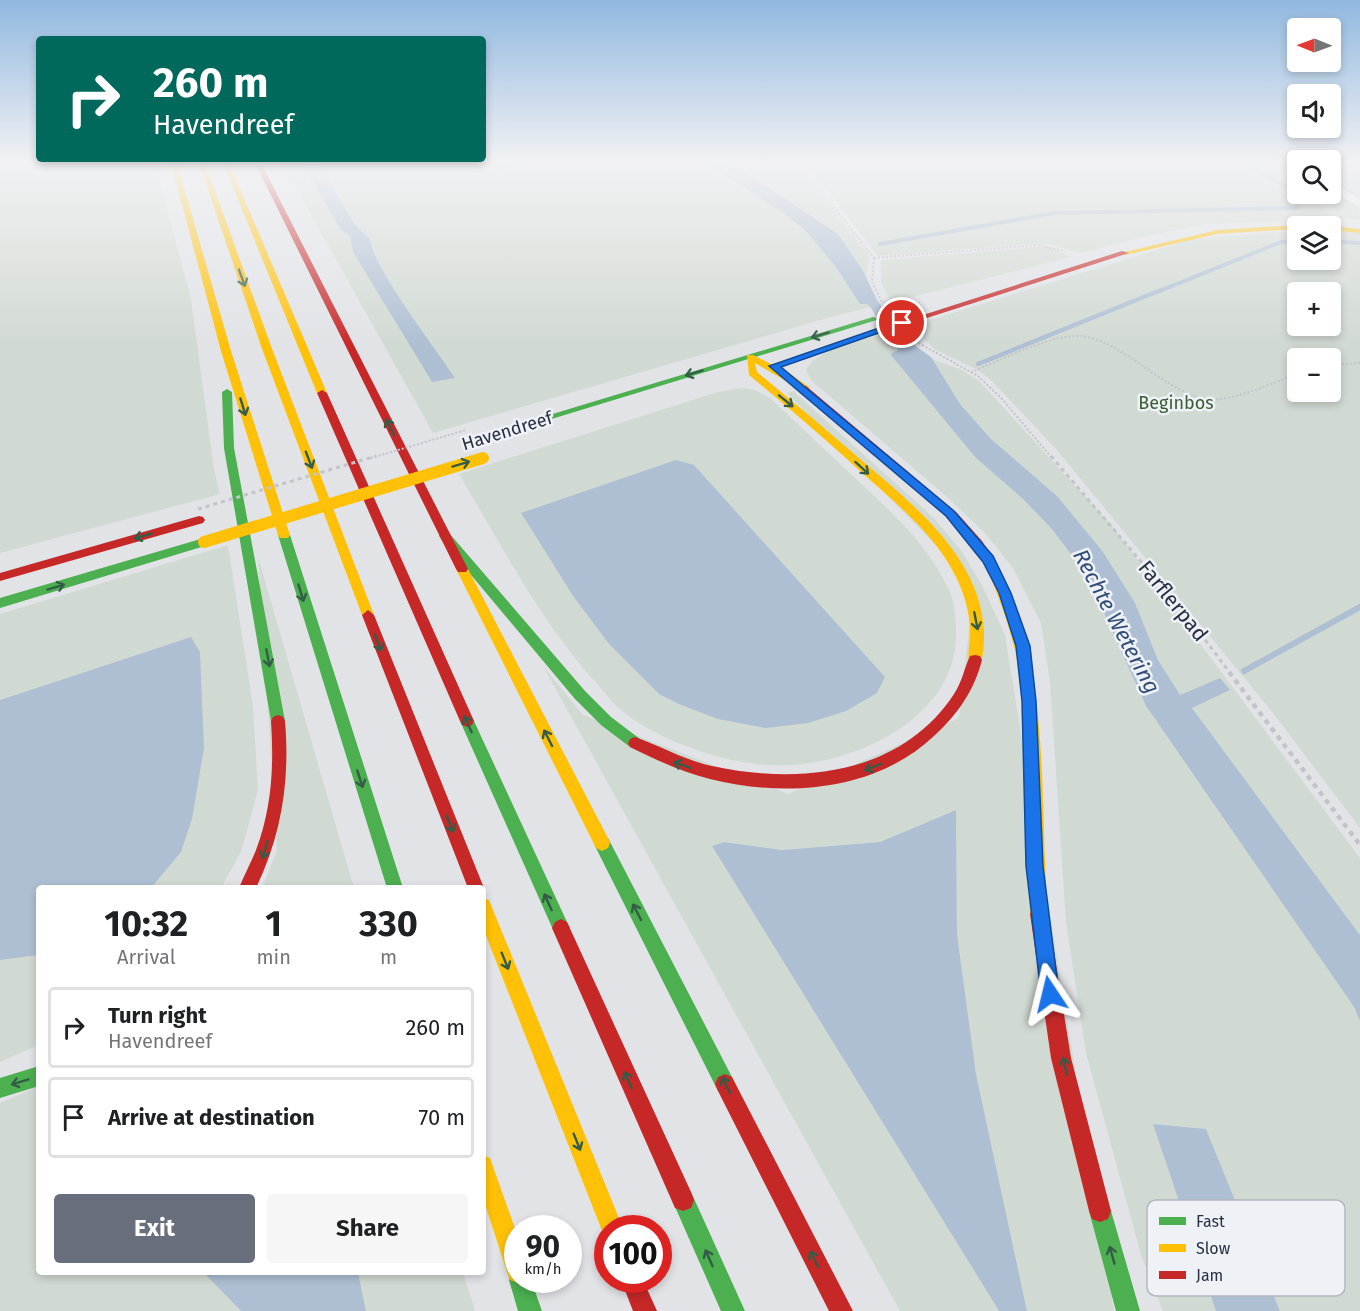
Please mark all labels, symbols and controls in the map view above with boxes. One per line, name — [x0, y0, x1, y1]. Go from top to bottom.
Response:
north arrow — [1287, 18, 1341, 72]
map controls — [1287, 18, 1341, 402]
text: 260 m — [153, 58, 268, 108]
icon: right — [54, 60, 132, 138]
button: sound — [1287, 84, 1341, 138]
text: Havendreef — [153, 109, 294, 141]
button: search — [1287, 150, 1341, 204]
button: layers — [1287, 216, 1341, 270]
one-way arrow — [237, 268, 248, 286]
button: + — [1287, 282, 1341, 336]
pin — [876, 297, 927, 348]
icon: arrive — [885, 306, 918, 339]
one-way arrow — [811, 330, 830, 341]
button: − — [1287, 348, 1341, 402]
one-way arrow — [685, 368, 704, 379]
park label: Beginbos — [1138, 392, 1214, 414]
one-way arrow — [777, 394, 793, 407]
one-way arrow — [239, 397, 250, 416]
street label: Havendreef — [459, 406, 557, 455]
one-way arrow — [384, 419, 395, 437]
one-way arrow — [305, 451, 316, 469]
one-way arrow — [451, 458, 470, 469]
one-way arrow — [855, 461, 870, 475]
one-way arrow — [134, 531, 153, 542]
water label: Rechte Wetering — [1067, 544, 1166, 698]
street label: Farflerpad — [1132, 555, 1214, 647]
one-way arrow — [46, 581, 65, 592]
one-way arrow — [297, 583, 308, 602]
one-way arrow — [971, 610, 982, 630]
one-way arrow — [373, 633, 384, 652]
one-way arrow — [263, 648, 274, 667]
one-way arrow — [462, 716, 474, 734]
one-way arrow — [542, 730, 554, 747]
one-way arrow — [673, 759, 692, 770]
one-way arrow — [864, 762, 883, 773]
one-way arrow — [355, 769, 366, 788]
one-way arrow — [445, 814, 456, 833]
one-way arrow — [259, 841, 271, 860]
one-way arrow — [542, 894, 554, 912]
text: 10:32 — [104, 902, 188, 946]
text: 1 — [265, 902, 282, 946]
text: 330 — [359, 902, 418, 946]
one-way arrow — [631, 903, 642, 921]
text: Arrival — [117, 945, 176, 969]
text: min — [256, 945, 291, 969]
text: m — [380, 945, 397, 969]
one-way arrow — [500, 951, 511, 969]
position arrow — [1018, 962, 1082, 1026]
text: Turn right — [108, 1002, 207, 1029]
icon: right — [57, 1011, 90, 1044]
text: 260 m — [405, 1014, 465, 1041]
text: Havendreef — [108, 1029, 212, 1053]
one-way arrow — [1059, 1056, 1070, 1076]
one-way arrow — [622, 1072, 634, 1090]
one-way arrow — [10, 1077, 29, 1088]
one-way arrow — [719, 1077, 731, 1095]
icon: arrive — [57, 1101, 90, 1134]
text: Arrive at destination — [108, 1104, 315, 1131]
text: 70 m — [419, 1104, 465, 1131]
one-way arrow — [572, 1132, 583, 1150]
button: Exit — [54, 1194, 255, 1263]
button: Share — [267, 1194, 468, 1263]
legend — [1147, 1200, 1345, 1296]
text: Fast — [1196, 1212, 1225, 1231]
speed limit sign: 100 — [594, 1215, 672, 1293]
text: 90 — [526, 1229, 560, 1265]
text: Slow — [1196, 1239, 1231, 1258]
one-way arrow — [1106, 1246, 1117, 1265]
one-way arrow — [703, 1249, 714, 1267]
one-way arrow — [808, 1250, 820, 1268]
text: km/h — [524, 1260, 562, 1278]
text: Jam — [1196, 1266, 1223, 1285]

